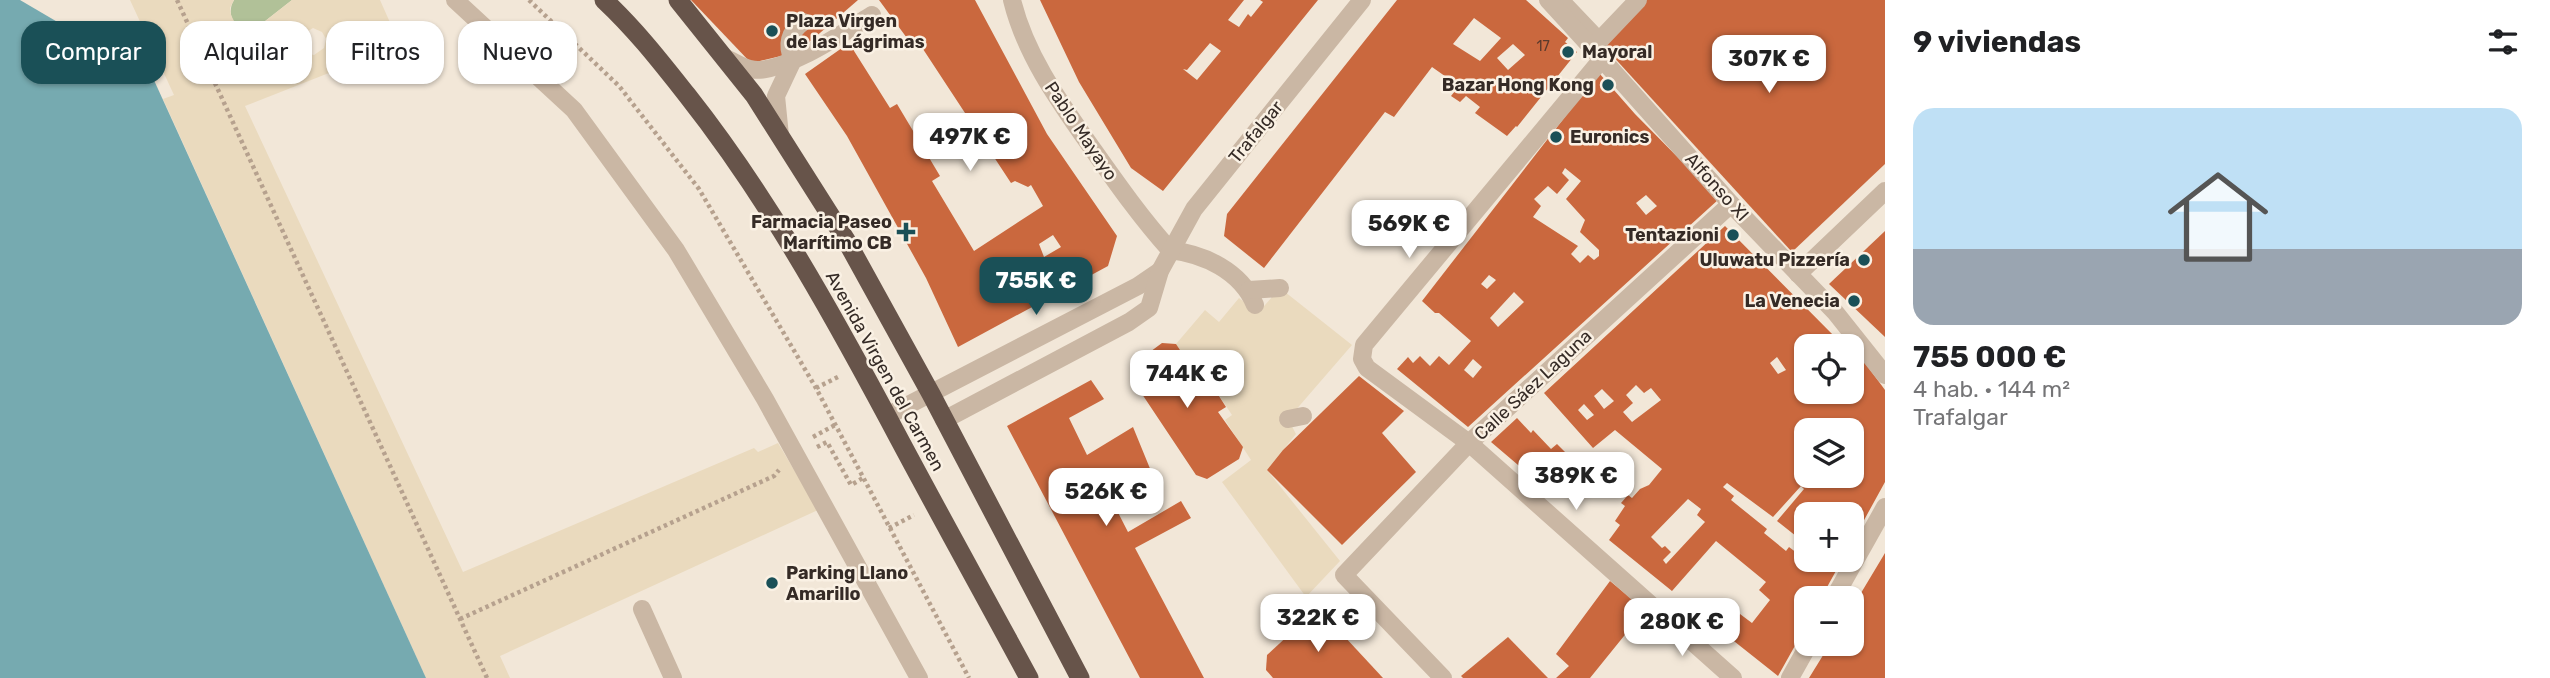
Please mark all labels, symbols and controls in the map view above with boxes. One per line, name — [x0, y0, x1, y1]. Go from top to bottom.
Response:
place label: Plaza Virgen de las Lágrimas — [786, 10, 925, 53]
chip: Comprar — [21, 21, 166, 84]
chip: Alquilar — [180, 21, 312, 84]
chip: Filtros — [326, 21, 444, 84]
chip: Nuevo — [458, 21, 577, 84]
marker: Plaza Virgen de las Lágrimas — [764, 23, 780, 39]
icon: filters — [2484, 23, 2522, 61]
text: 9 viviendas — [1913, 24, 2081, 60]
pin: 307K € — [1712, 36, 1826, 95]
house number: 17 — [1536, 38, 1550, 55]
place label: Mayoral — [1582, 41, 1652, 63]
marker: Mayoral — [1560, 44, 1576, 60]
text: 307K € — [1728, 44, 1810, 72]
place label: Bazar Hong Kong — [1442, 74, 1594, 96]
street label: Pablo Mayayo — [1040, 77, 1122, 185]
marker: Bazar Hong Kong — [1600, 77, 1616, 93]
street label: Trafalgar — [1224, 96, 1288, 168]
pin: 497K € — [913, 114, 1027, 173]
text: 497K € — [929, 122, 1011, 150]
place label: Euronics — [1570, 126, 1649, 148]
marker: Euronics — [1548, 129, 1564, 145]
street label: Alfonso XI — [1680, 148, 1754, 226]
icon: home — [2155, 154, 2281, 280]
pin: 569K € — [1352, 201, 1466, 260]
text: 569K € — [1368, 209, 1450, 237]
place label: Farmacia Paseo Marítimo CB — [751, 211, 892, 254]
marker: Farmacia Paseo Marítimo CB — [898, 224, 914, 240]
place label: Tentazioni — [1625, 224, 1719, 246]
marker: Tentazioni — [1725, 227, 1741, 243]
place label: Uluwatu Pizzería — [1699, 249, 1850, 271]
marker: Uluwatu Pizzería — [1856, 252, 1872, 268]
pin: 755K € — [979, 258, 1093, 317]
text: 755K € — [996, 266, 1077, 294]
street label: Avenida Virgen del Carmen — [821, 267, 949, 475]
place label: La Venecia — [1744, 290, 1840, 312]
marker: La Venecia — [1846, 293, 1862, 309]
street label: Calle Sáez Laguna — [1470, 325, 1596, 445]
map controls — [1794, 334, 1864, 656]
button: locate — [1794, 334, 1864, 404]
text: 755 000 € — [1913, 339, 2066, 375]
pin: 744K € — [1130, 350, 1244, 410]
text: 744K € — [1146, 359, 1228, 387]
text: 4 hab. · 144 m² — [1913, 375, 2070, 403]
text: Trafalgar — [1913, 403, 2008, 431]
button: layers — [1794, 418, 1864, 488]
pin: 389K € — [1519, 452, 1633, 512]
text: 389K € — [1534, 461, 1618, 489]
pin: 526K € — [1049, 468, 1163, 528]
text: 526K € — [1065, 477, 1147, 505]
button: + — [1794, 502, 1864, 572]
place label: Parking Llano Amarillo — [786, 562, 908, 605]
marker: Parking Llano Amarillo — [764, 575, 780, 591]
button: − — [1794, 586, 1864, 656]
pin: 322K € — [1261, 594, 1375, 654]
pin: 280K € — [1625, 598, 1739, 658]
text: 322K € — [1276, 603, 1360, 631]
text: 280K € — [1640, 607, 1724, 635]

